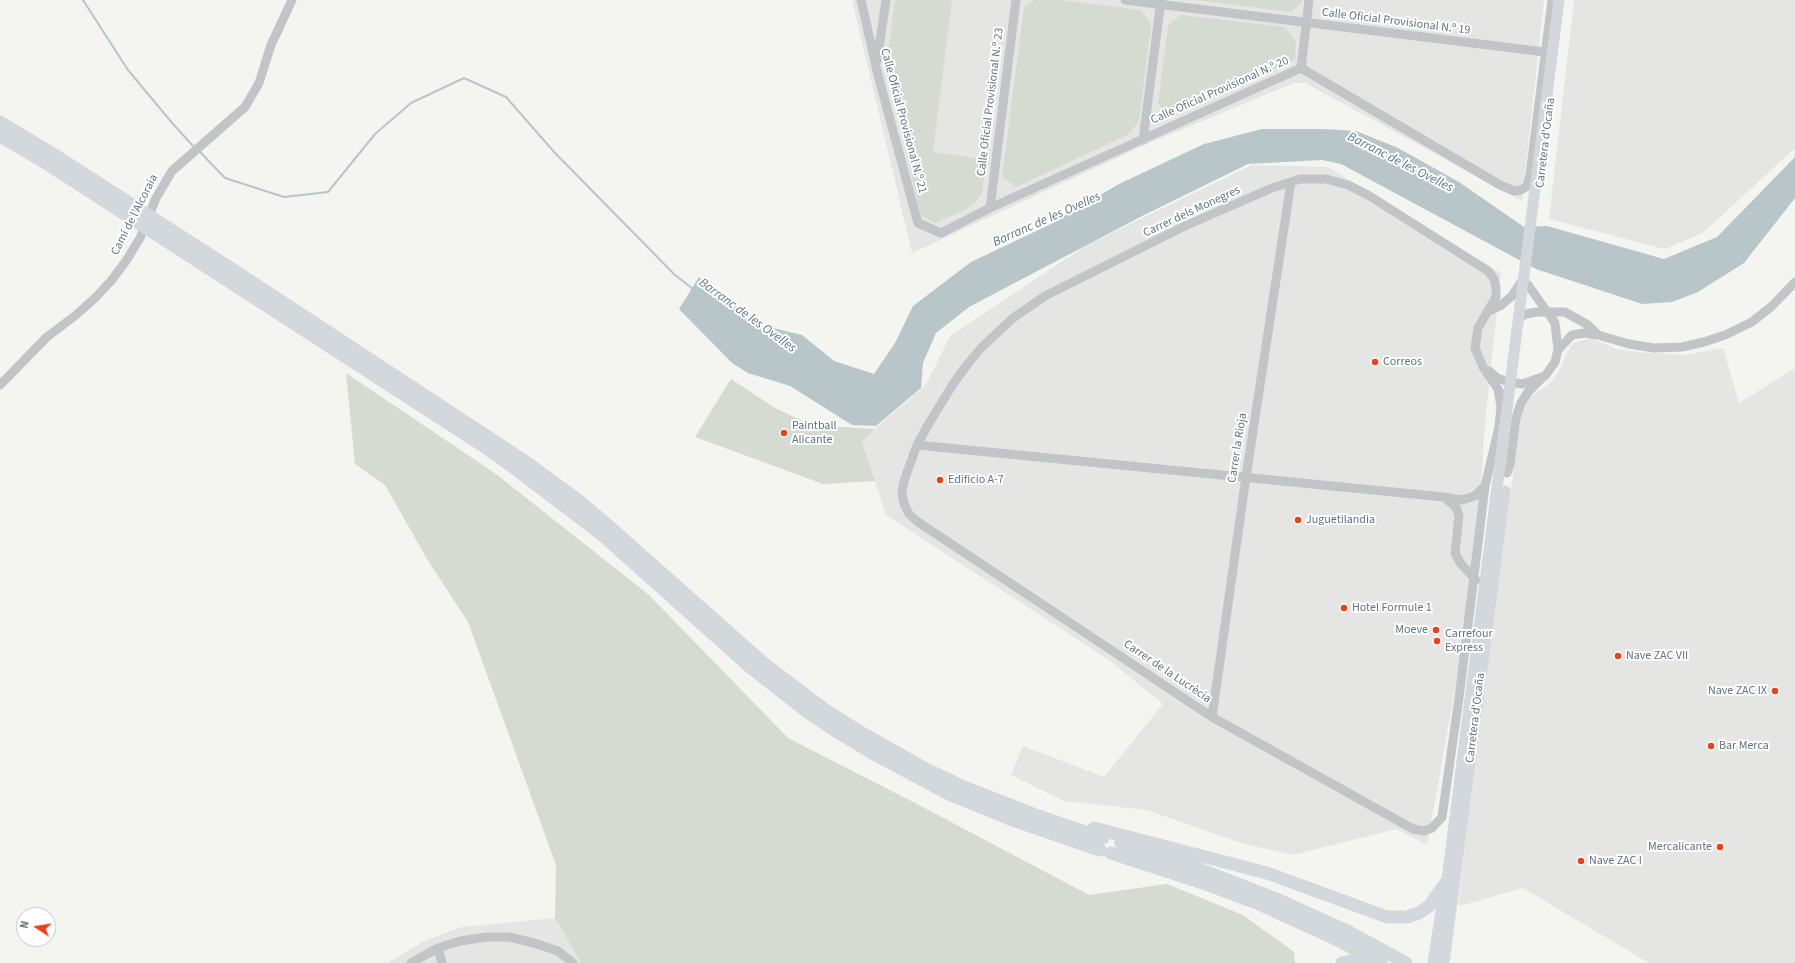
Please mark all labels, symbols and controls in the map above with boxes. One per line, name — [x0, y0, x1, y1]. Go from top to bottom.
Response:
street label: Calle Oficial Provisional N.º 19 — [1321, 6, 1471, 38]
street label: Calle Oficial Provisional N.º 23 — [975, 27, 1007, 177]
street label: Calle Oficial Provisional N.º 21 — [877, 47, 929, 195]
street label: Calle Oficial Provisional N.º 20 — [1149, 54, 1291, 128]
street label: Carretera d'Ocaña — [1533, 97, 1559, 189]
water label: Barranc de les Ovelles — [1345, 130, 1455, 196]
street label: Camí de l'Alcoraia — [108, 172, 162, 258]
street label: Carrer dels Monegres — [1141, 183, 1243, 241]
water label: Barranc de les Ovelles — [991, 189, 1103, 251]
water label: Barranc de les Ovelles — [695, 275, 799, 357]
place label: Correos — [1383, 355, 1422, 369]
marker: Correos — [1370, 357, 1380, 367]
street label: Carrer la Rioja — [1225, 412, 1251, 484]
place label: Paintball Alicante — [792, 419, 837, 447]
marker: Paintball Alicante — [779, 428, 789, 438]
place label: Edificio A-7 — [948, 473, 1004, 487]
marker: Edificio A-7 — [935, 475, 945, 485]
place label: Juguetilandia — [1306, 513, 1375, 527]
marker: Juguetilandia — [1293, 515, 1303, 525]
place label: Hotel Formule 1 — [1352, 601, 1432, 615]
marker: Hotel Formule 1 — [1339, 603, 1349, 613]
place label: Moeve — [1395, 623, 1428, 637]
marker: Moeve — [1431, 625, 1441, 635]
place label: Carrefour Express — [1445, 627, 1493, 655]
marker: Carrefour Express — [1432, 636, 1442, 646]
street label: Carrer de la Lucrècia — [1121, 637, 1213, 707]
place label: Nave ZAC VII — [1626, 649, 1688, 663]
marker: Nave ZAC VII — [1613, 651, 1623, 661]
street label: Carretera d'Ocaña — [1463, 672, 1489, 764]
place label: Nave ZAC IX — [1708, 684, 1767, 698]
marker: Nave ZAC IX — [1770, 686, 1780, 696]
place label: Bar Merca — [1719, 739, 1769, 753]
marker: Bar Merca — [1706, 741, 1716, 751]
place label: Mercalicante — [1648, 840, 1712, 854]
marker: Mercalicante — [1715, 842, 1725, 852]
place label: Nave ZAC I — [1589, 854, 1642, 868]
marker: Nave ZAC I — [1576, 856, 1586, 866]
north arrow — [16, 907, 56, 947]
text: N — [17, 919, 33, 930]

